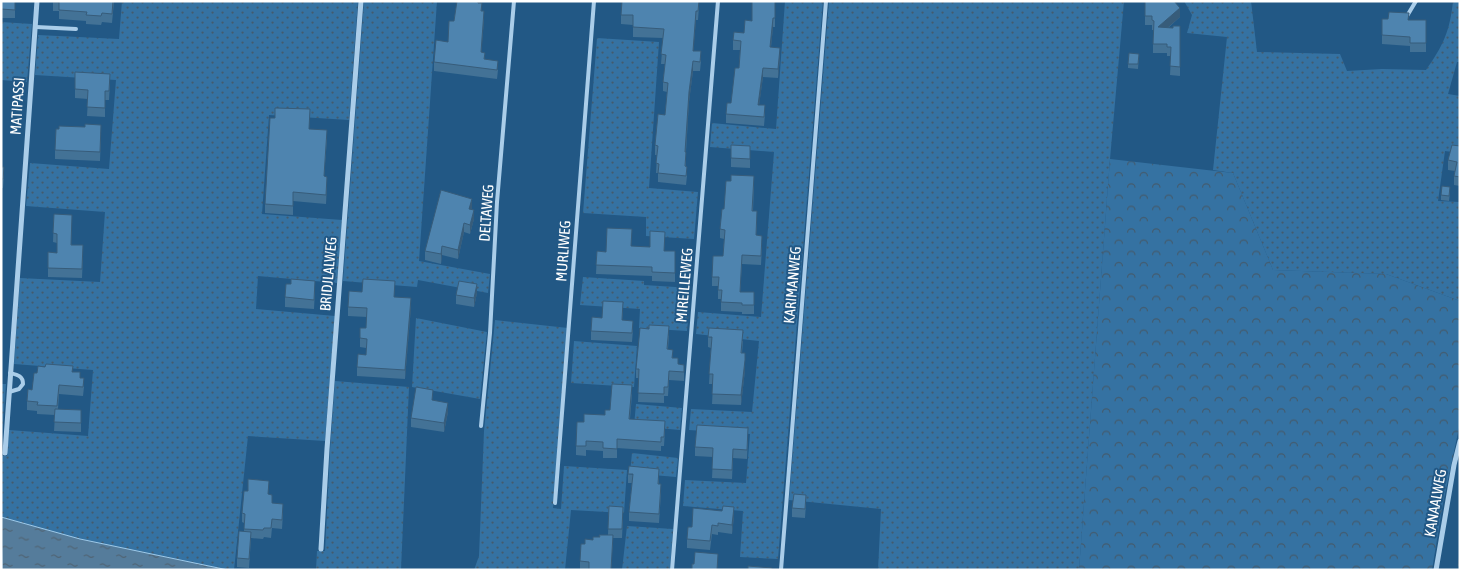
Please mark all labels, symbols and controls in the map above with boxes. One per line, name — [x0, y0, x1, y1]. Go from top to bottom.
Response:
street label: MATIPASSI — [7, 77, 27, 135]
street label: DELTAWEG — [476, 184, 496, 242]
street label: MURLIWEG — [552, 220, 574, 282]
street label: BRIDJLALWEG — [316, 236, 340, 312]
street label: KARIMANWEG — [780, 246, 804, 324]
street label: MIREILLEWEG — [672, 247, 696, 323]
street label: KANAALWEG — [1421, 468, 1449, 538]

